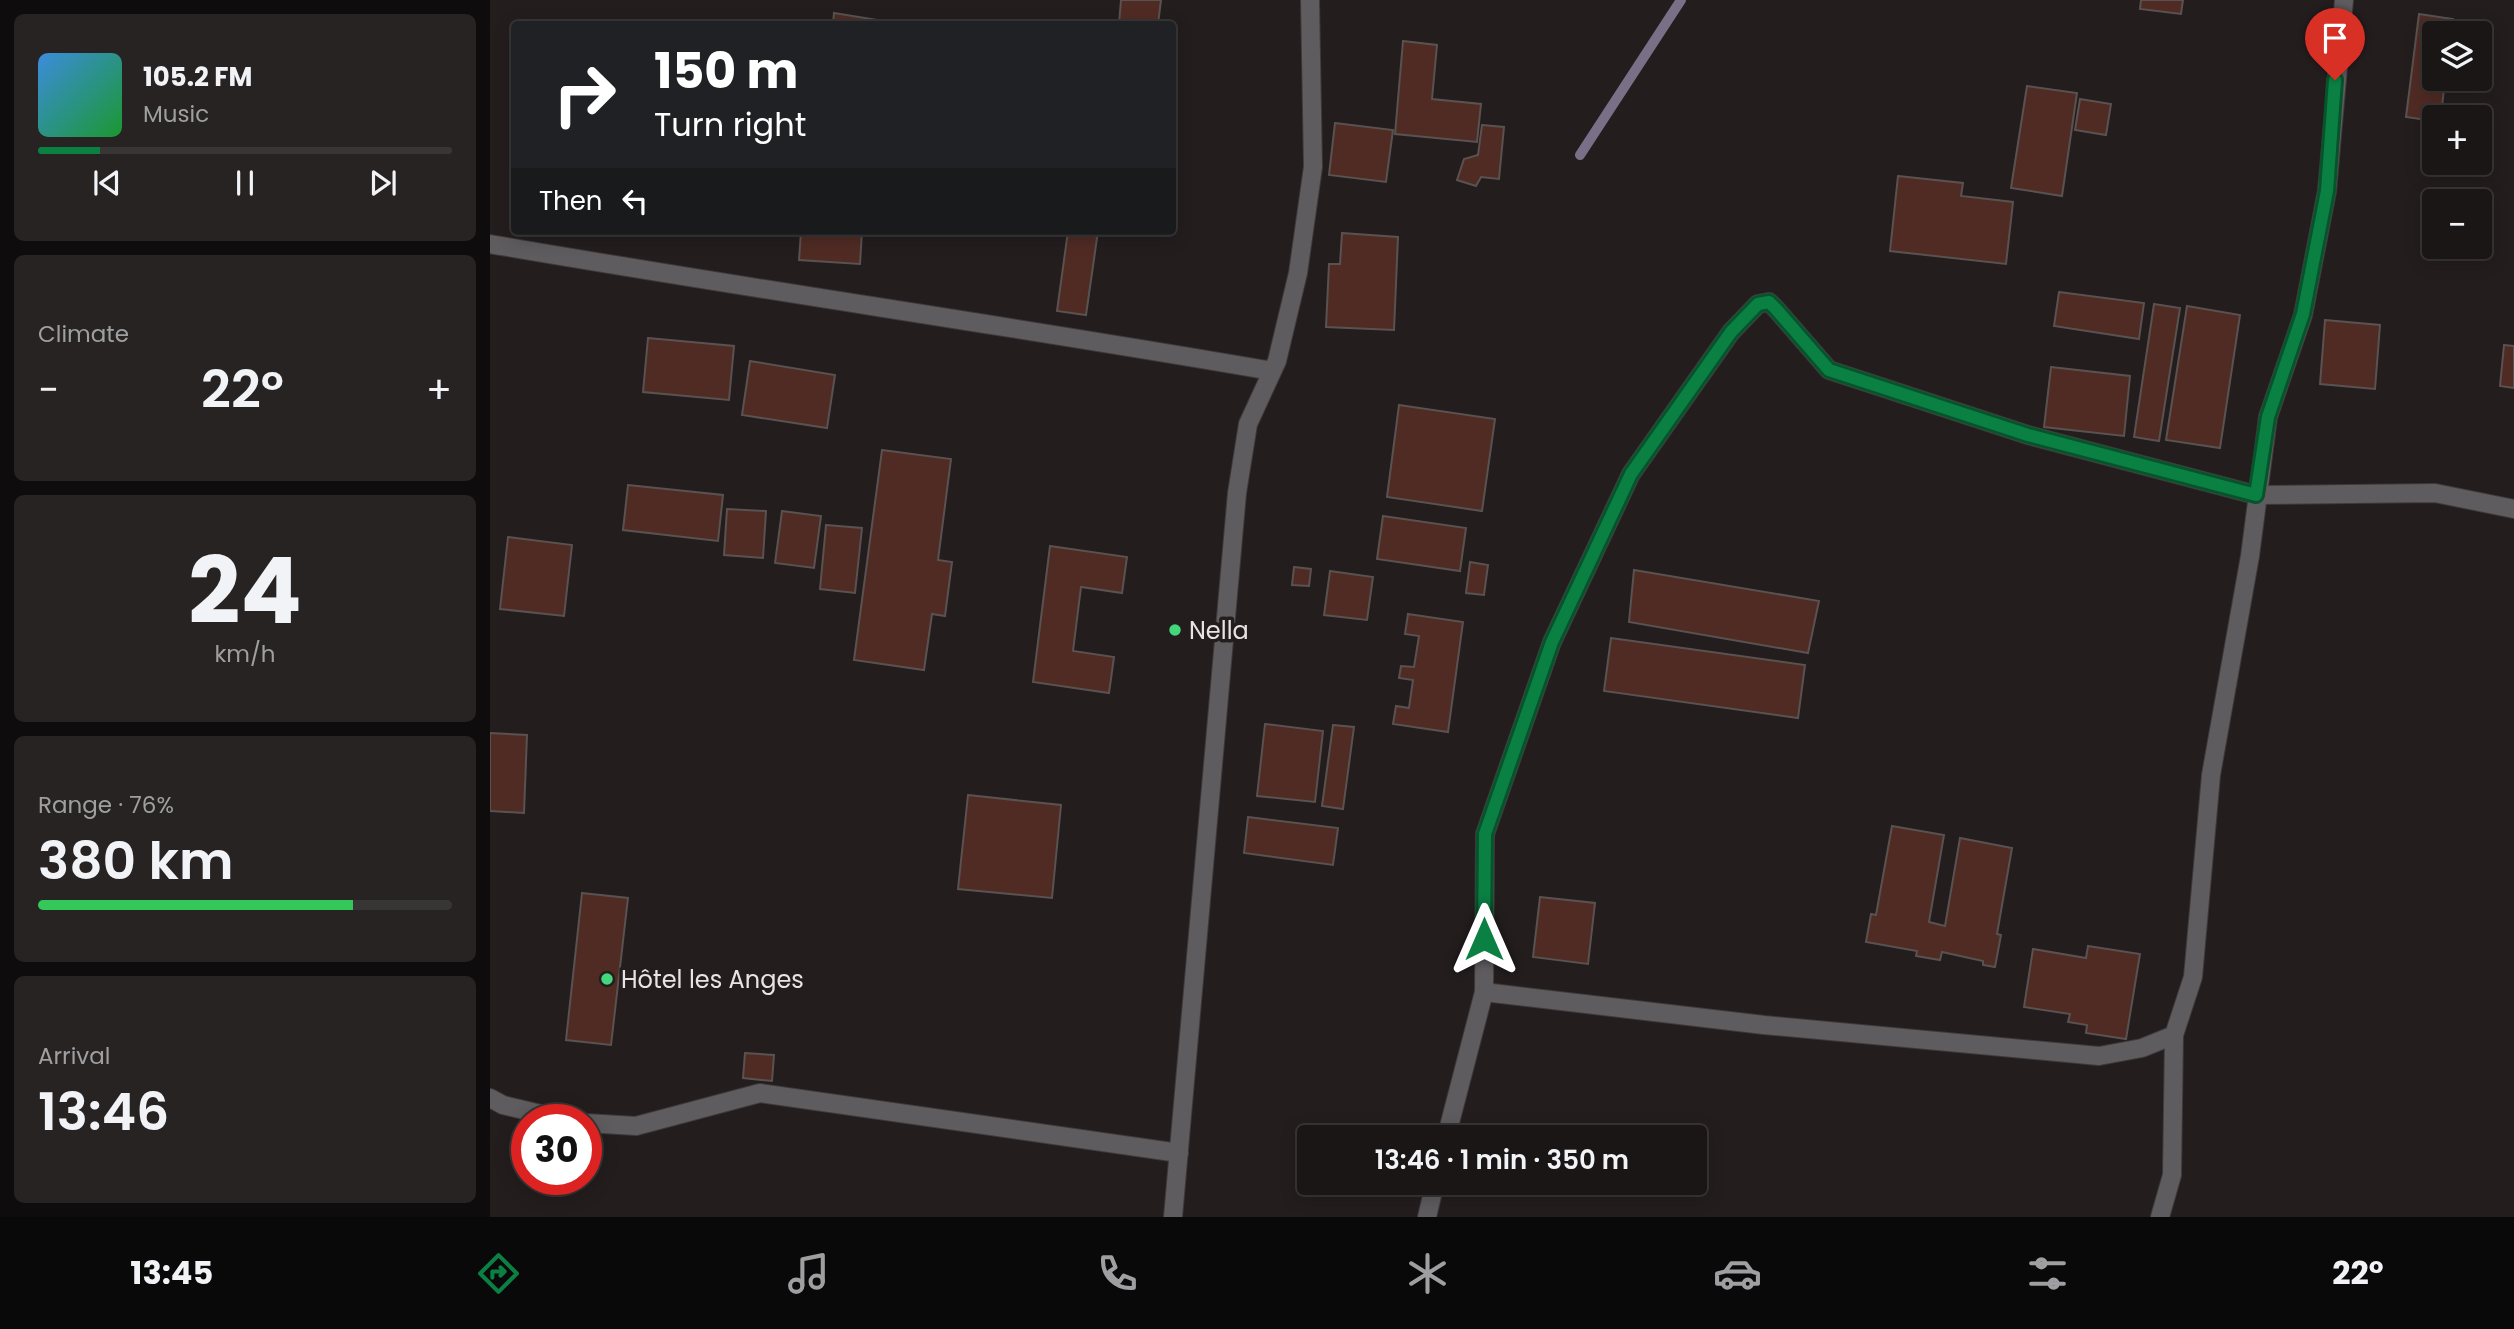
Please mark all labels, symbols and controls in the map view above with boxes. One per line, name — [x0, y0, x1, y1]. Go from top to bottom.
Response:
pin — [2305, 8, 2365, 80]
icon: arrive — [2316, 19, 2354, 57]
map controls — [2422, 21, 2492, 259]
button: layers — [2422, 21, 2492, 91]
text: 150 m — [654, 37, 799, 105]
icon: right — [539, 49, 630, 140]
text: 105.2 FM — [143, 59, 252, 95]
text: Music — [143, 98, 209, 130]
text: Turn right — [654, 102, 806, 147]
button: + — [2422, 105, 2492, 175]
icon: previous — [88, 164, 126, 202]
icon: pause — [226, 164, 264, 202]
icon: next — [364, 164, 402, 202]
icon: left — [616, 182, 654, 220]
text: Then — [539, 183, 602, 219]
button: − — [2422, 189, 2492, 259]
text: Climate — [38, 318, 129, 350]
text: 22° — [201, 353, 284, 426]
text: − — [38, 363, 59, 416]
text: + — [426, 363, 452, 416]
text: 24 — [188, 527, 302, 655]
place label: Nella — [1189, 614, 1249, 647]
marker: Nella — [1167, 622, 1183, 638]
text: km/h — [214, 638, 276, 670]
text: Range · 76% — [38, 789, 174, 821]
text: 380 km — [38, 824, 233, 897]
position arrow — [1447, 902, 1521, 976]
place label: Hôtel les Anges — [621, 963, 804, 996]
marker: Hôtel les Anges — [599, 971, 615, 987]
text: Arrival — [38, 1040, 110, 1072]
text: 13:46 — [38, 1075, 169, 1148]
speed limit sign: 30 — [511, 1104, 602, 1195]
text: 13:46 · 1 min · 350 m — [1375, 1142, 1629, 1178]
icon: directions — [474, 1249, 523, 1298]
icon: music — [784, 1249, 833, 1298]
icon: phone — [1093, 1249, 1142, 1298]
icon: climate — [1403, 1249, 1452, 1298]
icon: car — [1713, 1249, 1762, 1298]
icon: filters — [2023, 1249, 2072, 1298]
text: 13:45 — [130, 1250, 213, 1295]
text: 22° — [2332, 1250, 2384, 1295]

